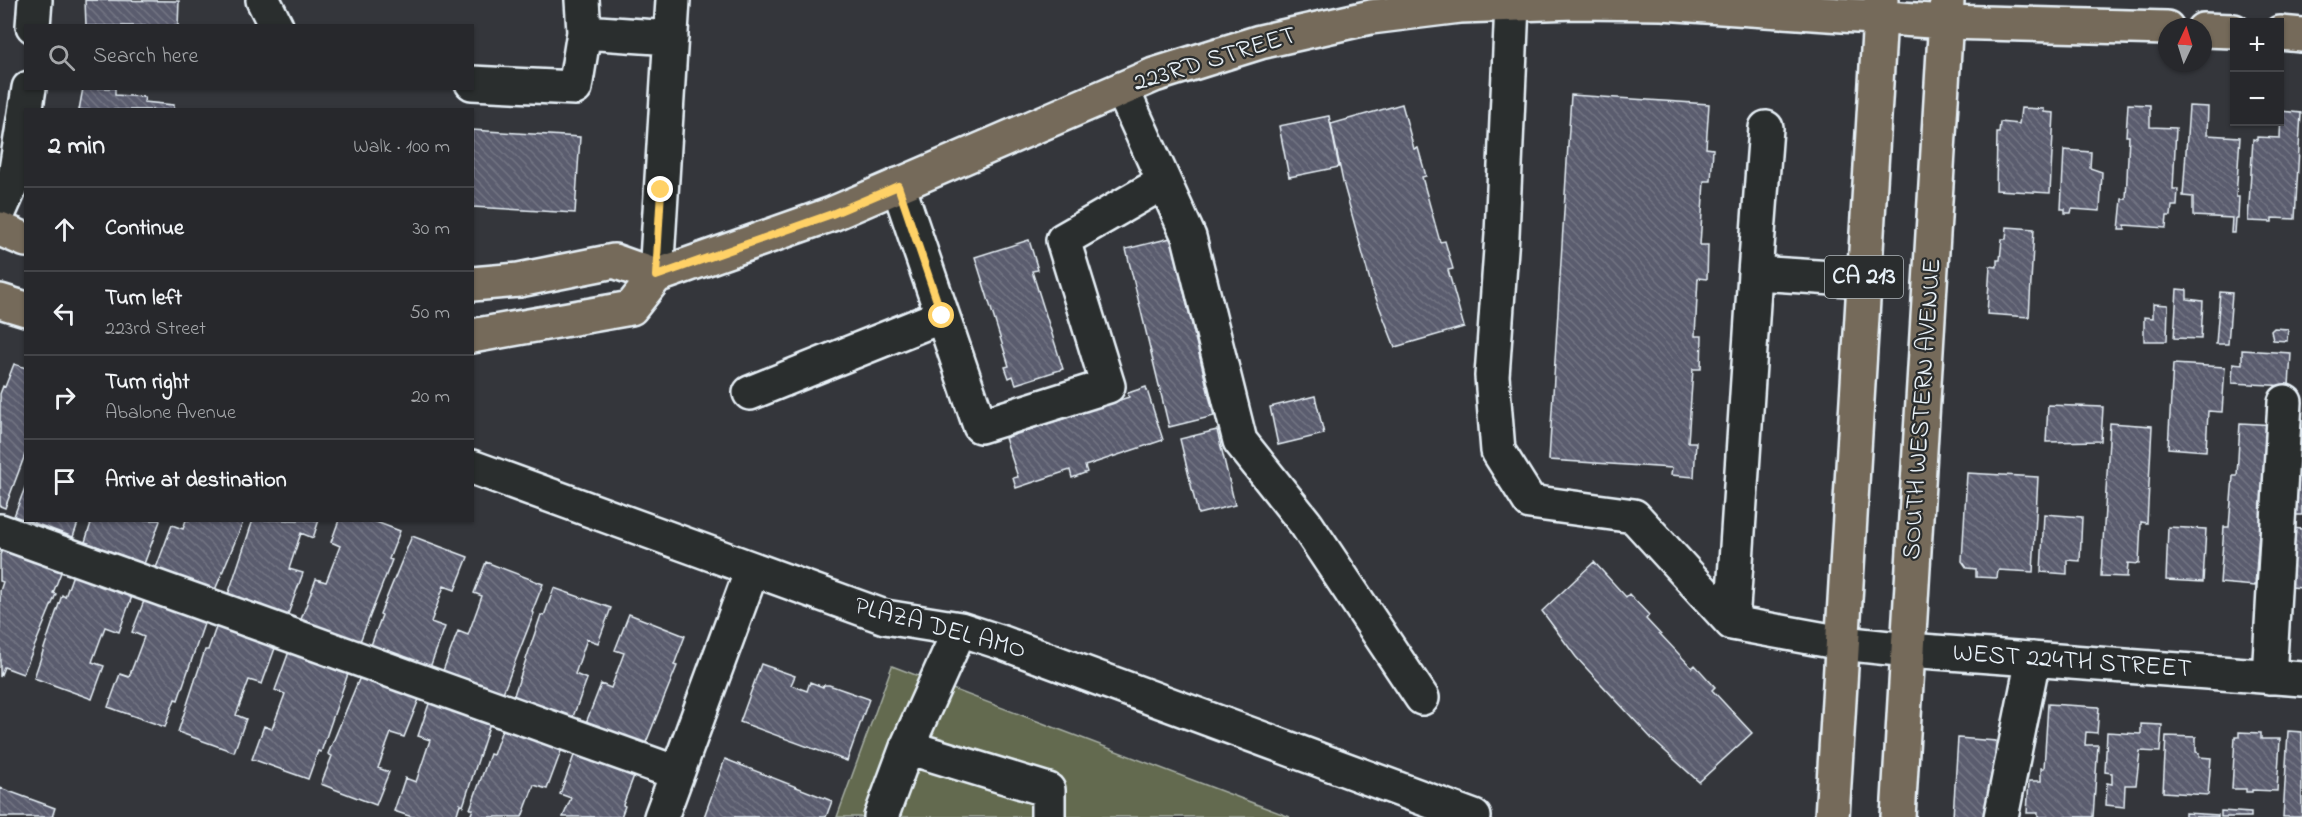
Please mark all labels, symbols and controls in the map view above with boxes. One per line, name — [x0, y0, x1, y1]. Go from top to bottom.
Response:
street label: 223RD STREET — [1129, 17, 1301, 103]
north arrow — [2158, 18, 2212, 72]
map controls — [2230, 18, 2284, 126]
button: + — [2230, 18, 2284, 72]
search box — [24, 24, 474, 90]
icon: search — [45, 41, 78, 74]
text: Search here — [93, 41, 198, 73]
button: − — [2230, 72, 2284, 126]
text: 2 min — [48, 128, 105, 166]
text: Walk · 100 m — [353, 133, 450, 162]
route end — [647, 176, 673, 202]
icon: ahead — [48, 213, 81, 246]
text: Continue — [105, 213, 184, 245]
text: 30 m — [413, 215, 450, 244]
road number: CA 213 — [1825, 256, 1903, 298]
street label: SOUTH WESTERN AVENUE — [1894, 257, 1952, 561]
text: Turn left — [105, 283, 182, 315]
icon: left — [48, 297, 81, 330]
text: 50 m — [409, 299, 450, 328]
route start — [928, 302, 954, 328]
text: 223rd Street — [105, 315, 206, 344]
text: Turn right — [105, 367, 190, 399]
icon: right — [48, 381, 81, 414]
text: 20 m — [411, 383, 450, 412]
text: Abalone Avenue — [105, 399, 236, 428]
icon: arrive — [48, 465, 81, 498]
text: Arrive at destination — [105, 465, 287, 497]
street label: PLAZA DEL AMO — [850, 588, 1030, 670]
street label: WEST 224TH STREET — [1951, 635, 2193, 689]

